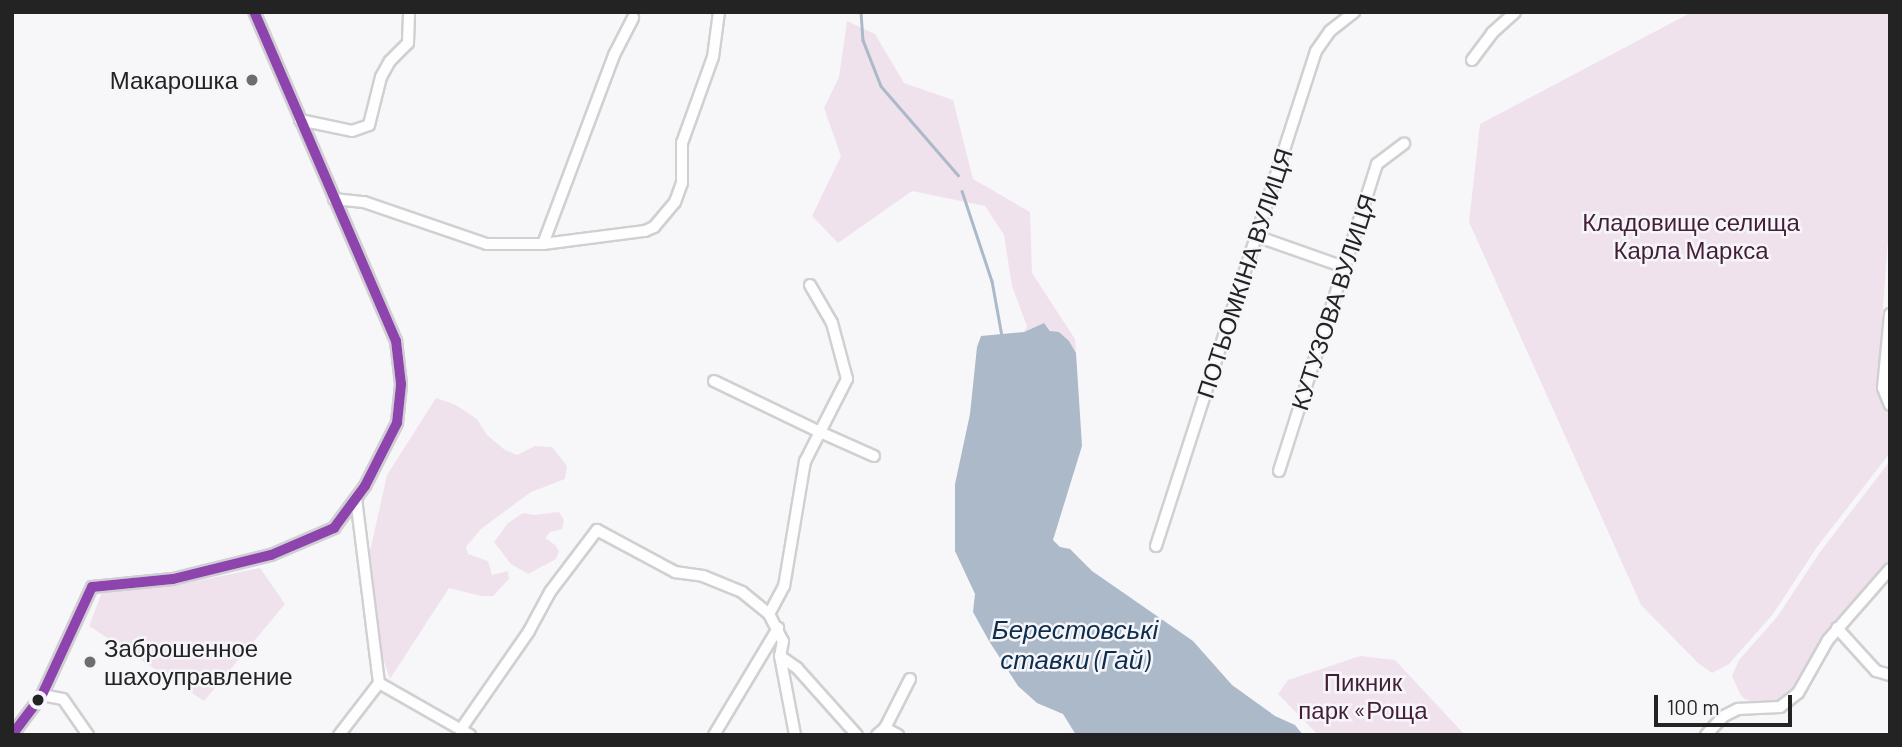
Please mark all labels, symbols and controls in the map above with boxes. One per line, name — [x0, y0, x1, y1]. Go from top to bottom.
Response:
place label: Макарошка — [110, 66, 238, 94]
marker: Макарошка — [244, 72, 260, 88]
street label: ПОТЬОМКІНА ВУЛИЦЯ — [1190, 144, 1298, 402]
street label: КУТУЗОВА ВУЛИЦЯ — [1284, 190, 1382, 414]
park label: Кладовище селища Карла Маркса — [1582, 208, 1800, 264]
water label: Берестовські ставки (Гай) — [992, 613, 1158, 674]
place label: Заброшенное шахоуправление — [104, 634, 293, 690]
marker: Заброшенное шахоуправление — [82, 654, 98, 670]
park label: Пикник парк «Роща — [1298, 668, 1428, 724]
scale bar — [1657, 680, 1795, 724]
unlabelled marker — [31, 693, 45, 707]
text: 100 m — [1667, 694, 1720, 719]

